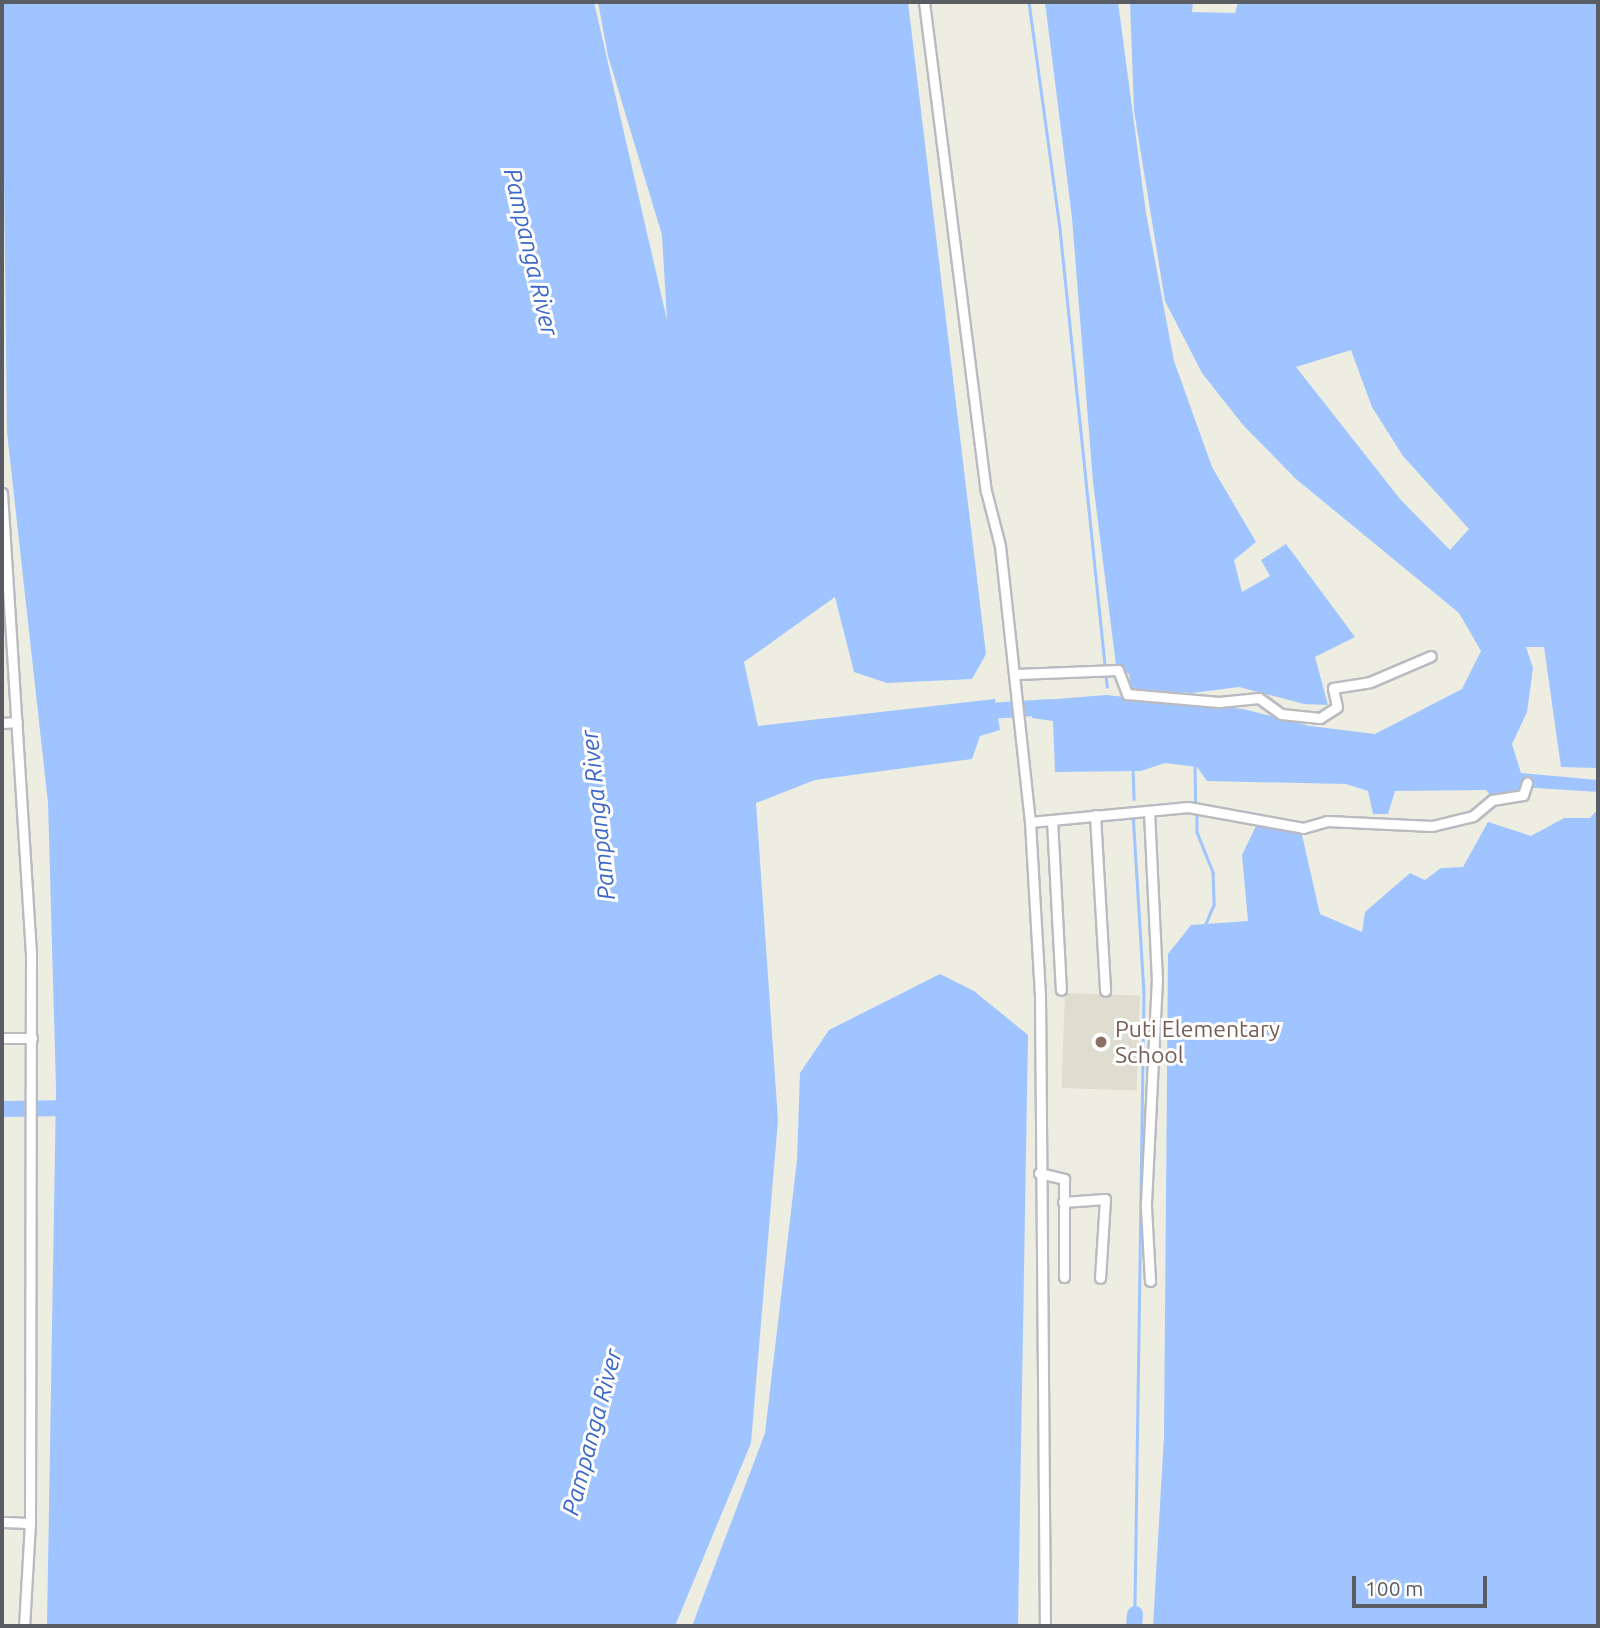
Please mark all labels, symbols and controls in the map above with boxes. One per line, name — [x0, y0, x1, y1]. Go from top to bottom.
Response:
water label: Pampanga River — [498, 165, 564, 339]
water label: Pampanga River — [575, 728, 621, 902]
place label: Puti Elementary School — [1115, 1015, 1280, 1069]
marker: Puti Elementary School — [1093, 1034, 1109, 1050]
water label: Pampanga River — [556, 1346, 628, 1518]
scale bar — [1355, 1562, 1490, 1606]
text: 100 m — [1365, 1576, 1423, 1600]

